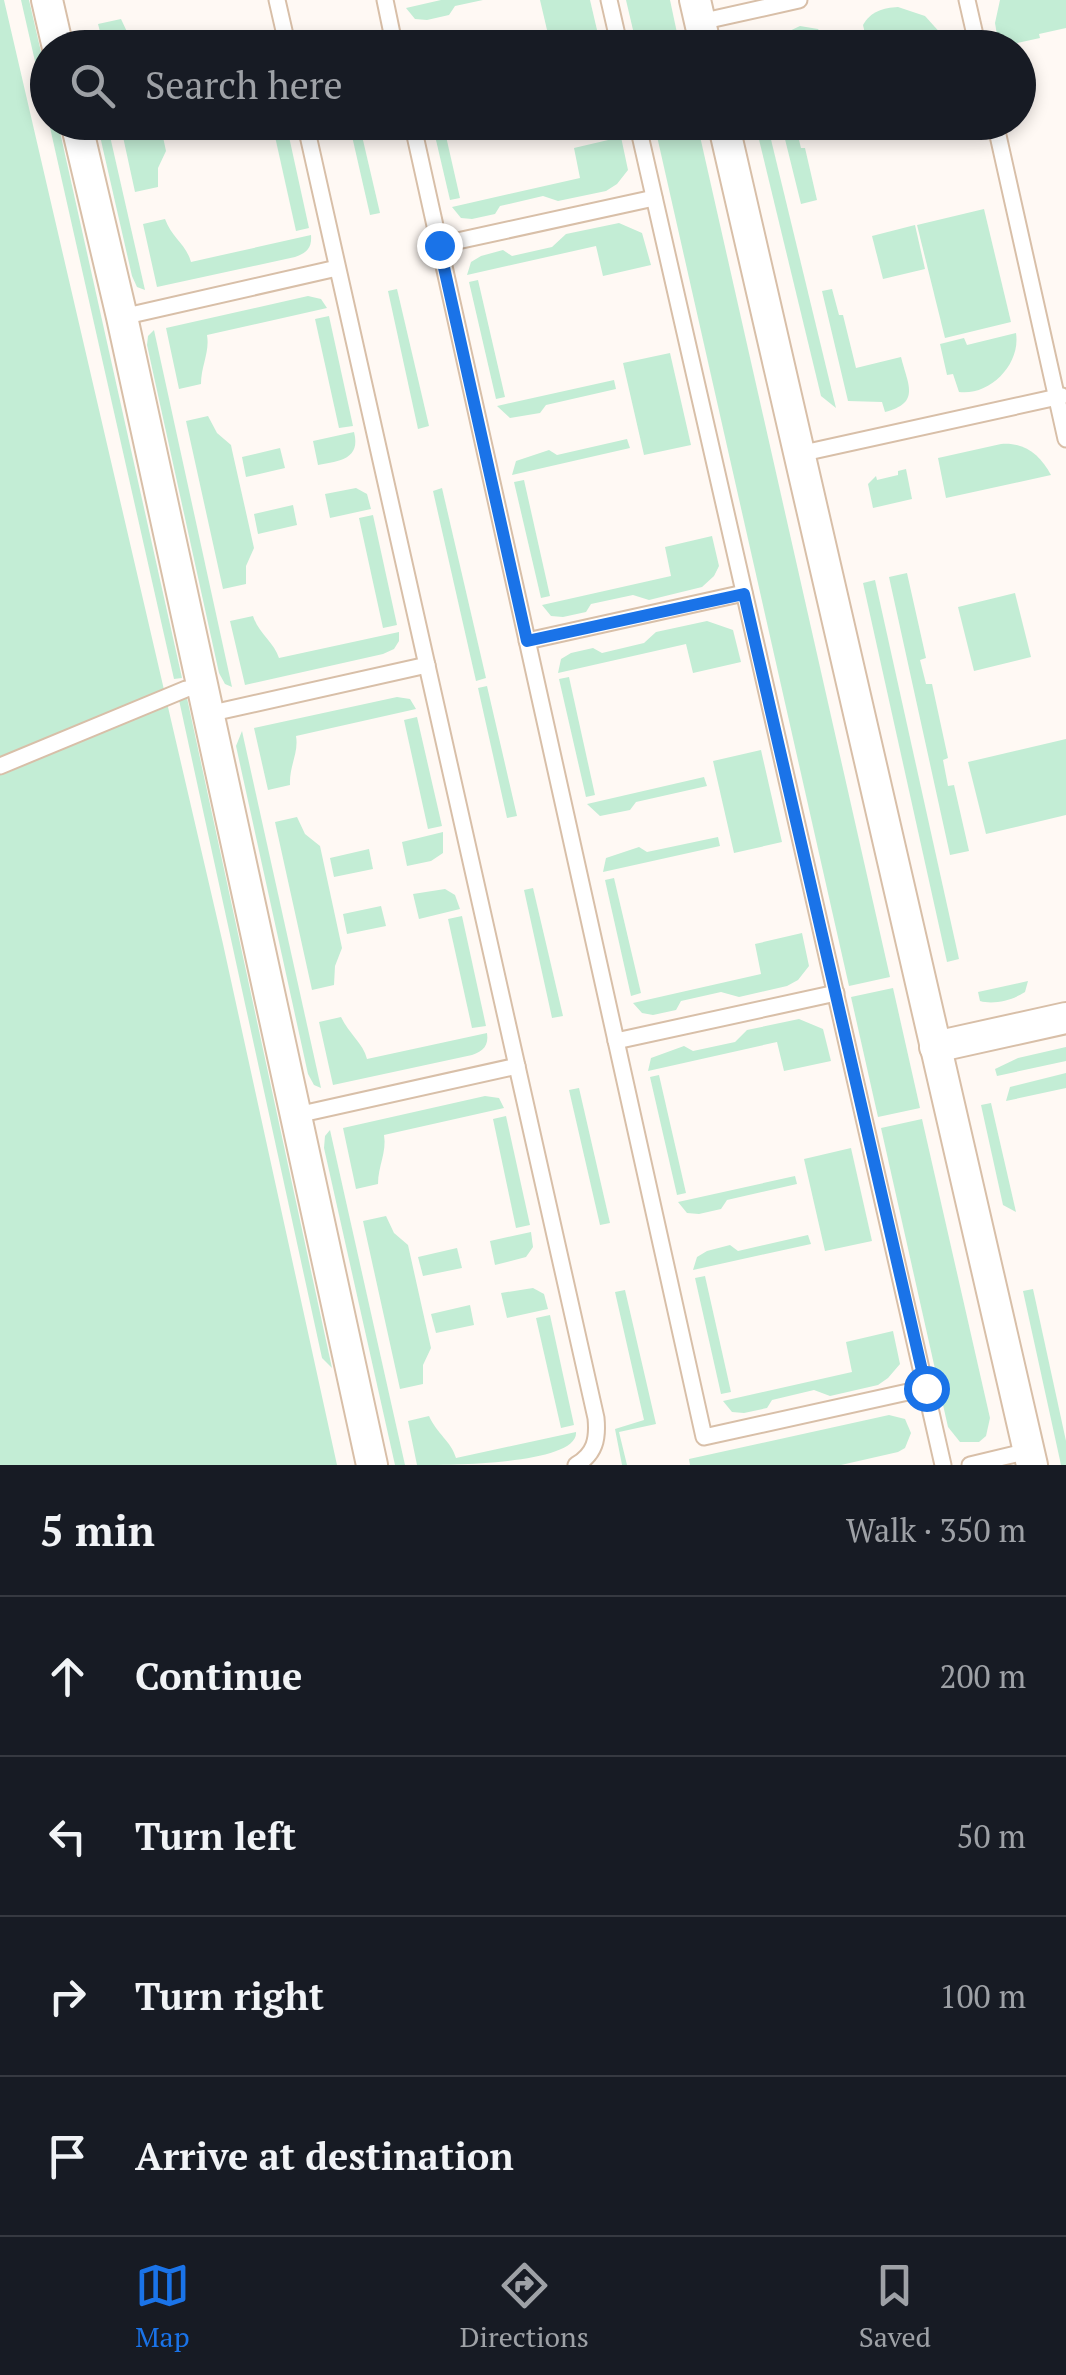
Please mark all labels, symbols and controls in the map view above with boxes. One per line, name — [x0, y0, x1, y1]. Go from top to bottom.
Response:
search box — [30, 30, 1036, 140]
icon: search — [65, 58, 120, 113]
text: Search here — [145, 60, 343, 110]
route end — [417, 223, 463, 269]
route start — [904, 1366, 950, 1412]
text: 5 min — [40, 1502, 155, 1558]
text: Walk · 350 m — [846, 1509, 1026, 1551]
icon: ahead — [40, 1649, 95, 1704]
text: Continue — [135, 1651, 302, 1701]
text: 200 m — [939, 1655, 1026, 1697]
icon: left — [40, 1809, 95, 1864]
text: Turn left — [135, 1811, 296, 1861]
text: 50 m — [956, 1815, 1026, 1857]
icon: right — [40, 1969, 95, 2024]
text: Turn right — [135, 1971, 324, 2021]
text: 100 m — [939, 1975, 1026, 2017]
icon: arrive — [40, 2129, 95, 2184]
text: Arrive at destination — [135, 2131, 514, 2181]
tab: Map — [135, 2258, 190, 2355]
tab: Directions — [460, 2258, 589, 2355]
tab: Saved — [859, 2258, 931, 2355]

